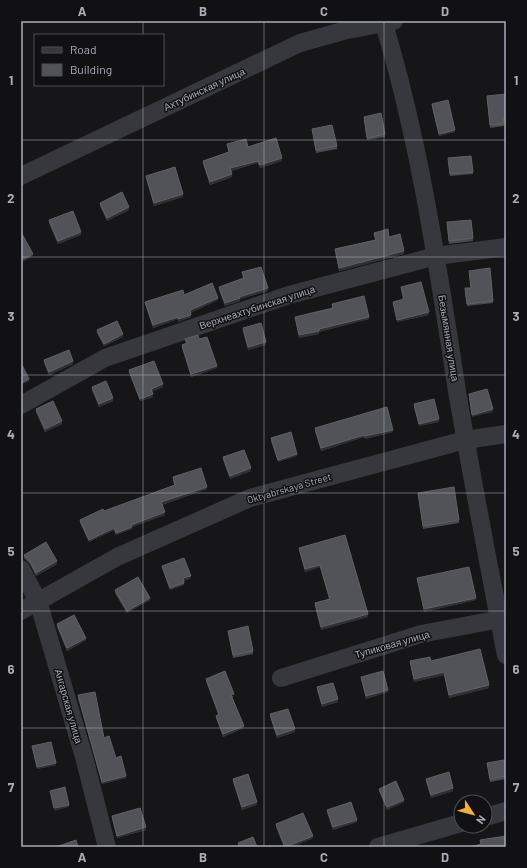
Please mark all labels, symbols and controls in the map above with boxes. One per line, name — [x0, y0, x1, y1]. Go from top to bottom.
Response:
text: A — [78, 3, 87, 19]
text: B — [199, 3, 207, 19]
text: C — [320, 3, 328, 19]
text: D — [441, 3, 449, 19]
legend — [34, 34, 164, 86]
text: Road — [70, 42, 97, 56]
text: Building — [70, 62, 112, 76]
street label: Ахтубинская улица — [161, 65, 247, 113]
text: 1 — [9, 72, 13, 88]
text: 1 — [514, 72, 518, 88]
text: 2 — [7, 190, 15, 206]
text: 2 — [512, 190, 520, 206]
street label: Верхнеахтубинская улица — [198, 282, 317, 331]
street label: Безымянная улица — [436, 294, 462, 383]
text: 3 — [7, 308, 15, 324]
text: 3 — [512, 308, 520, 324]
text: 4 — [7, 426, 15, 442]
text: 4 — [512, 426, 520, 442]
street label: Oktyabrskaya Street — [245, 470, 333, 506]
text: 5 — [7, 543, 15, 559]
text: 5 — [512, 543, 520, 559]
street label: Тупиковая улица — [353, 627, 431, 660]
text: 6 — [8, 661, 15, 677]
text: 6 — [513, 661, 520, 677]
street label: Ангарская улица — [53, 667, 85, 745]
text: 7 — [8, 779, 15, 795]
text: 7 — [513, 779, 520, 795]
north arrow — [453, 794, 493, 834]
text: N — [474, 813, 489, 827]
text: A — [78, 849, 87, 865]
text: B — [199, 849, 207, 865]
text: C — [320, 849, 328, 865]
text: D — [441, 849, 449, 865]

